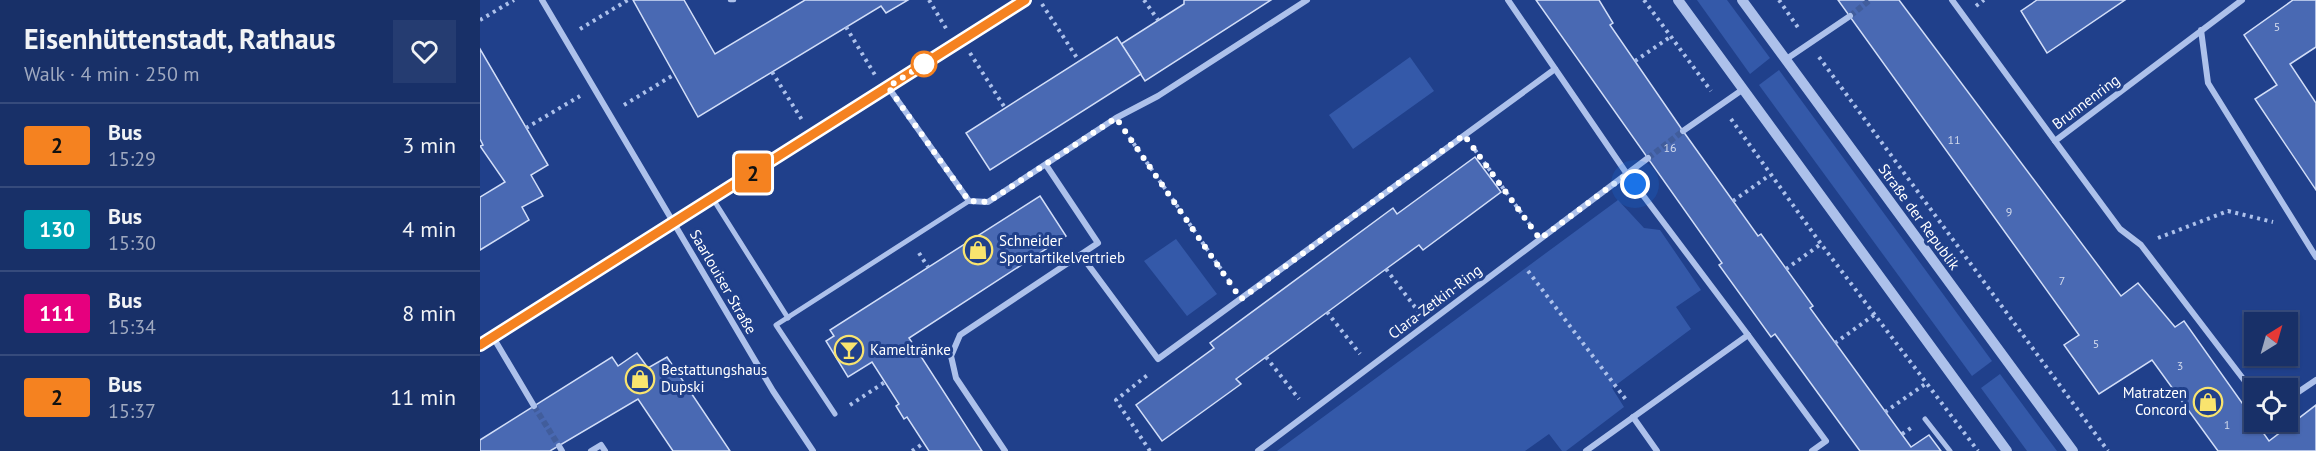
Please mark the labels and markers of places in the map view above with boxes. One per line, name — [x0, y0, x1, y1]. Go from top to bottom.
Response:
unlabelled marker — [911, 51, 937, 77]
place label: Schneider Sportartikelvertrieb — [999, 231, 1125, 267]
shop icon: Schneider Sportartikelvertrieb — [962, 234, 994, 266]
bar icon: Kameltränke — [833, 334, 865, 366]
place label: Kameltränke — [870, 340, 951, 359]
place label: Bestattungshaus Dupski — [661, 360, 767, 396]
shop icon: Bestattungshaus Dupski — [624, 363, 656, 395]
place label: Matratzen Concord — [2123, 383, 2187, 419]
shop icon: Matratzen Concord — [2192, 386, 2224, 418]

